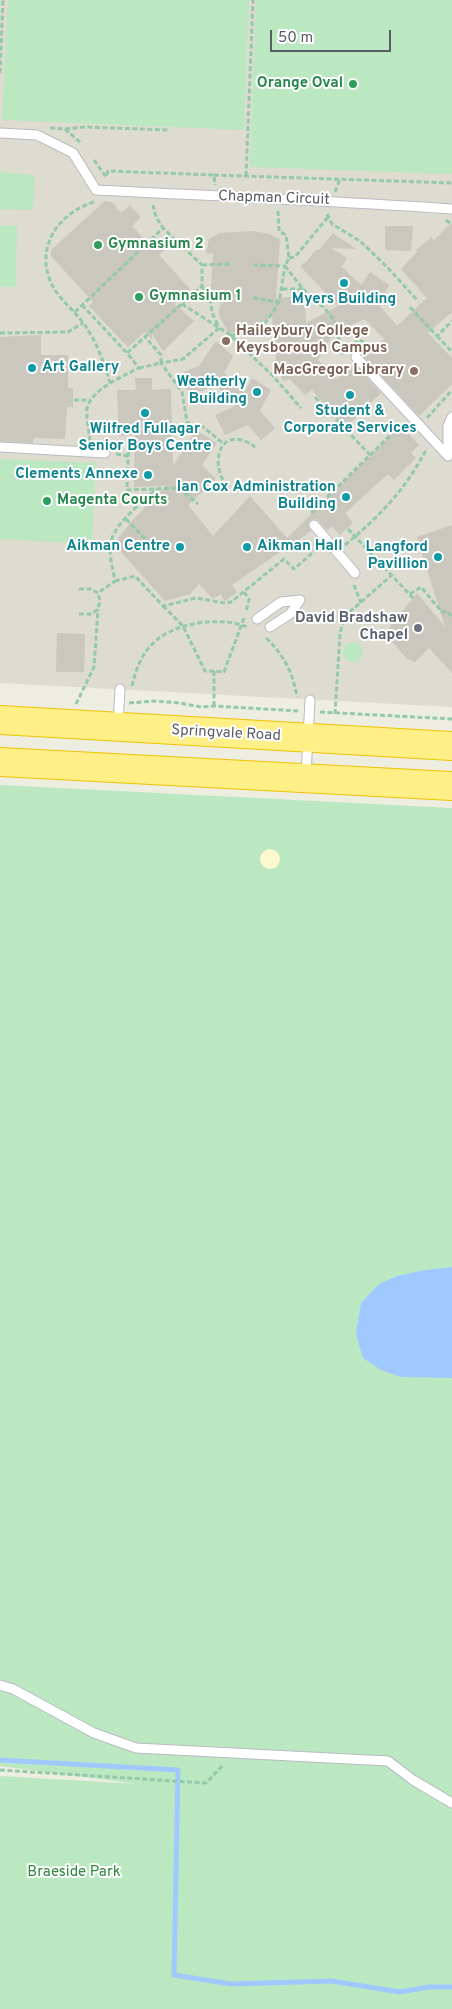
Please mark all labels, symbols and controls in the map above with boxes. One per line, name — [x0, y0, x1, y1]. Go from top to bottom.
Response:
scale bar — [272, 20, 393, 52]
text: 50 m — [278, 29, 313, 48]
place label: Orange Oval — [257, 75, 343, 93]
marker: Orange Oval — [347, 78, 359, 90]
street label: Chapman Circuit — [218, 188, 330, 210]
place label: Gymnasium 2 — [108, 236, 204, 254]
marker: Gymnasium 2 — [92, 239, 104, 251]
marker: Myers Building — [338, 277, 350, 289]
place label: Gymnasium 1 — [149, 288, 241, 306]
marker: Gymnasium 1 — [133, 291, 145, 303]
place label: Myers Building — [292, 291, 396, 309]
place label: Haileybury College Keysborough Campus — [236, 323, 387, 358]
marker: Haileybury College Keysborough Campus — [220, 335, 232, 347]
place label: Art Gallery — [42, 359, 119, 377]
marker: Art Gallery — [26, 362, 38, 374]
place label: MacGregor Library — [273, 362, 404, 380]
marker: MacGregor Library — [408, 365, 420, 377]
place label: Weatherly Building — [177, 374, 247, 409]
marker: Weatherly Building — [251, 386, 263, 398]
marker: Student & Corporate Services — [344, 389, 356, 401]
place label: Student & Corporate Services — [283, 403, 417, 438]
marker: Wilfred Fullagar Senior Boys Centre — [139, 407, 151, 419]
place label: Wilfred Fullagar Senior Boys Centre — [78, 421, 212, 456]
place label: Clements Annexe — [15, 466, 138, 484]
marker: Clements Annexe — [142, 469, 154, 481]
place label: Ian Cox Administration Building — [177, 479, 336, 514]
marker: Ian Cox Administration Building — [340, 491, 352, 503]
place label: Magenta Courts — [57, 492, 167, 510]
marker: Magenta Courts — [41, 495, 53, 507]
place label: Aikman Centre — [66, 538, 170, 556]
place label: Aikman Hall — [257, 538, 343, 556]
place label: Langford Pavillion — [365, 539, 428, 574]
marker: Aikman Centre — [174, 541, 186, 553]
marker: Aikman Hall — [241, 541, 253, 553]
marker: Langford Pavillion — [432, 551, 444, 563]
place label: David Bradshaw Chapel — [295, 610, 408, 645]
marker: David Bradshaw Chapel — [412, 622, 424, 634]
street label: Springvale Road — [171, 722, 281, 746]
park label: Braeside Park — [27, 1864, 121, 1882]

